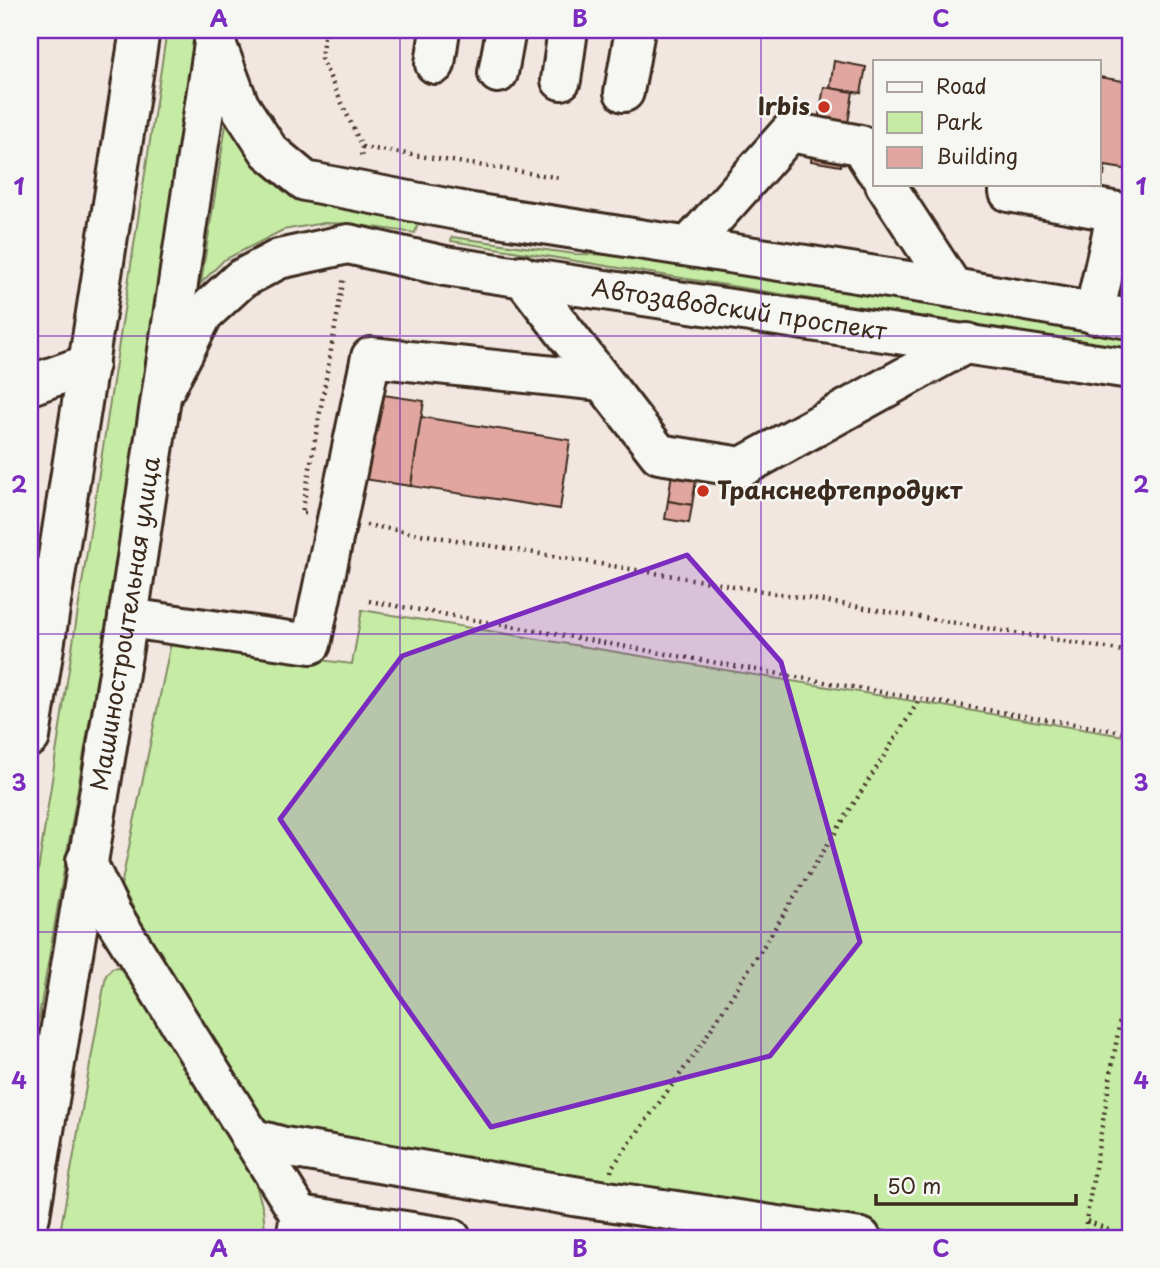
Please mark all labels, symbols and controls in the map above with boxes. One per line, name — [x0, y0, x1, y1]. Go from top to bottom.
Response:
text: A — [210, 0, 228, 35]
text: B — [572, 0, 588, 35]
text: C — [932, 0, 950, 35]
legend — [873, 60, 1100, 186]
text: Road — [936, 69, 987, 101]
place label: Irbis — [758, 87, 810, 123]
marker: Irbis — [816, 99, 832, 115]
text: Park — [936, 105, 983, 137]
text: Building — [936, 139, 1018, 171]
text: 1 — [14, 168, 25, 203]
text: 1 — [1136, 168, 1147, 203]
street label: Автозаводский проспект — [589, 268, 890, 348]
street label: Машиностроительная улица — [80, 454, 168, 793]
text: 2 — [11, 466, 27, 501]
text: 2 — [1133, 466, 1149, 501]
place label: Транснефтепродукт — [717, 471, 963, 507]
marker: Транснефтепродукт — [695, 483, 711, 499]
text: 3 — [11, 764, 27, 799]
text: 3 — [1133, 764, 1149, 799]
text: 4 — [11, 1062, 27, 1097]
text: 4 — [1133, 1062, 1149, 1097]
scale bar — [876, 1163, 1076, 1207]
text: 50 m — [887, 1169, 941, 1201]
text: A — [210, 1230, 228, 1265]
text: B — [572, 1230, 588, 1265]
text: C — [932, 1230, 950, 1265]

